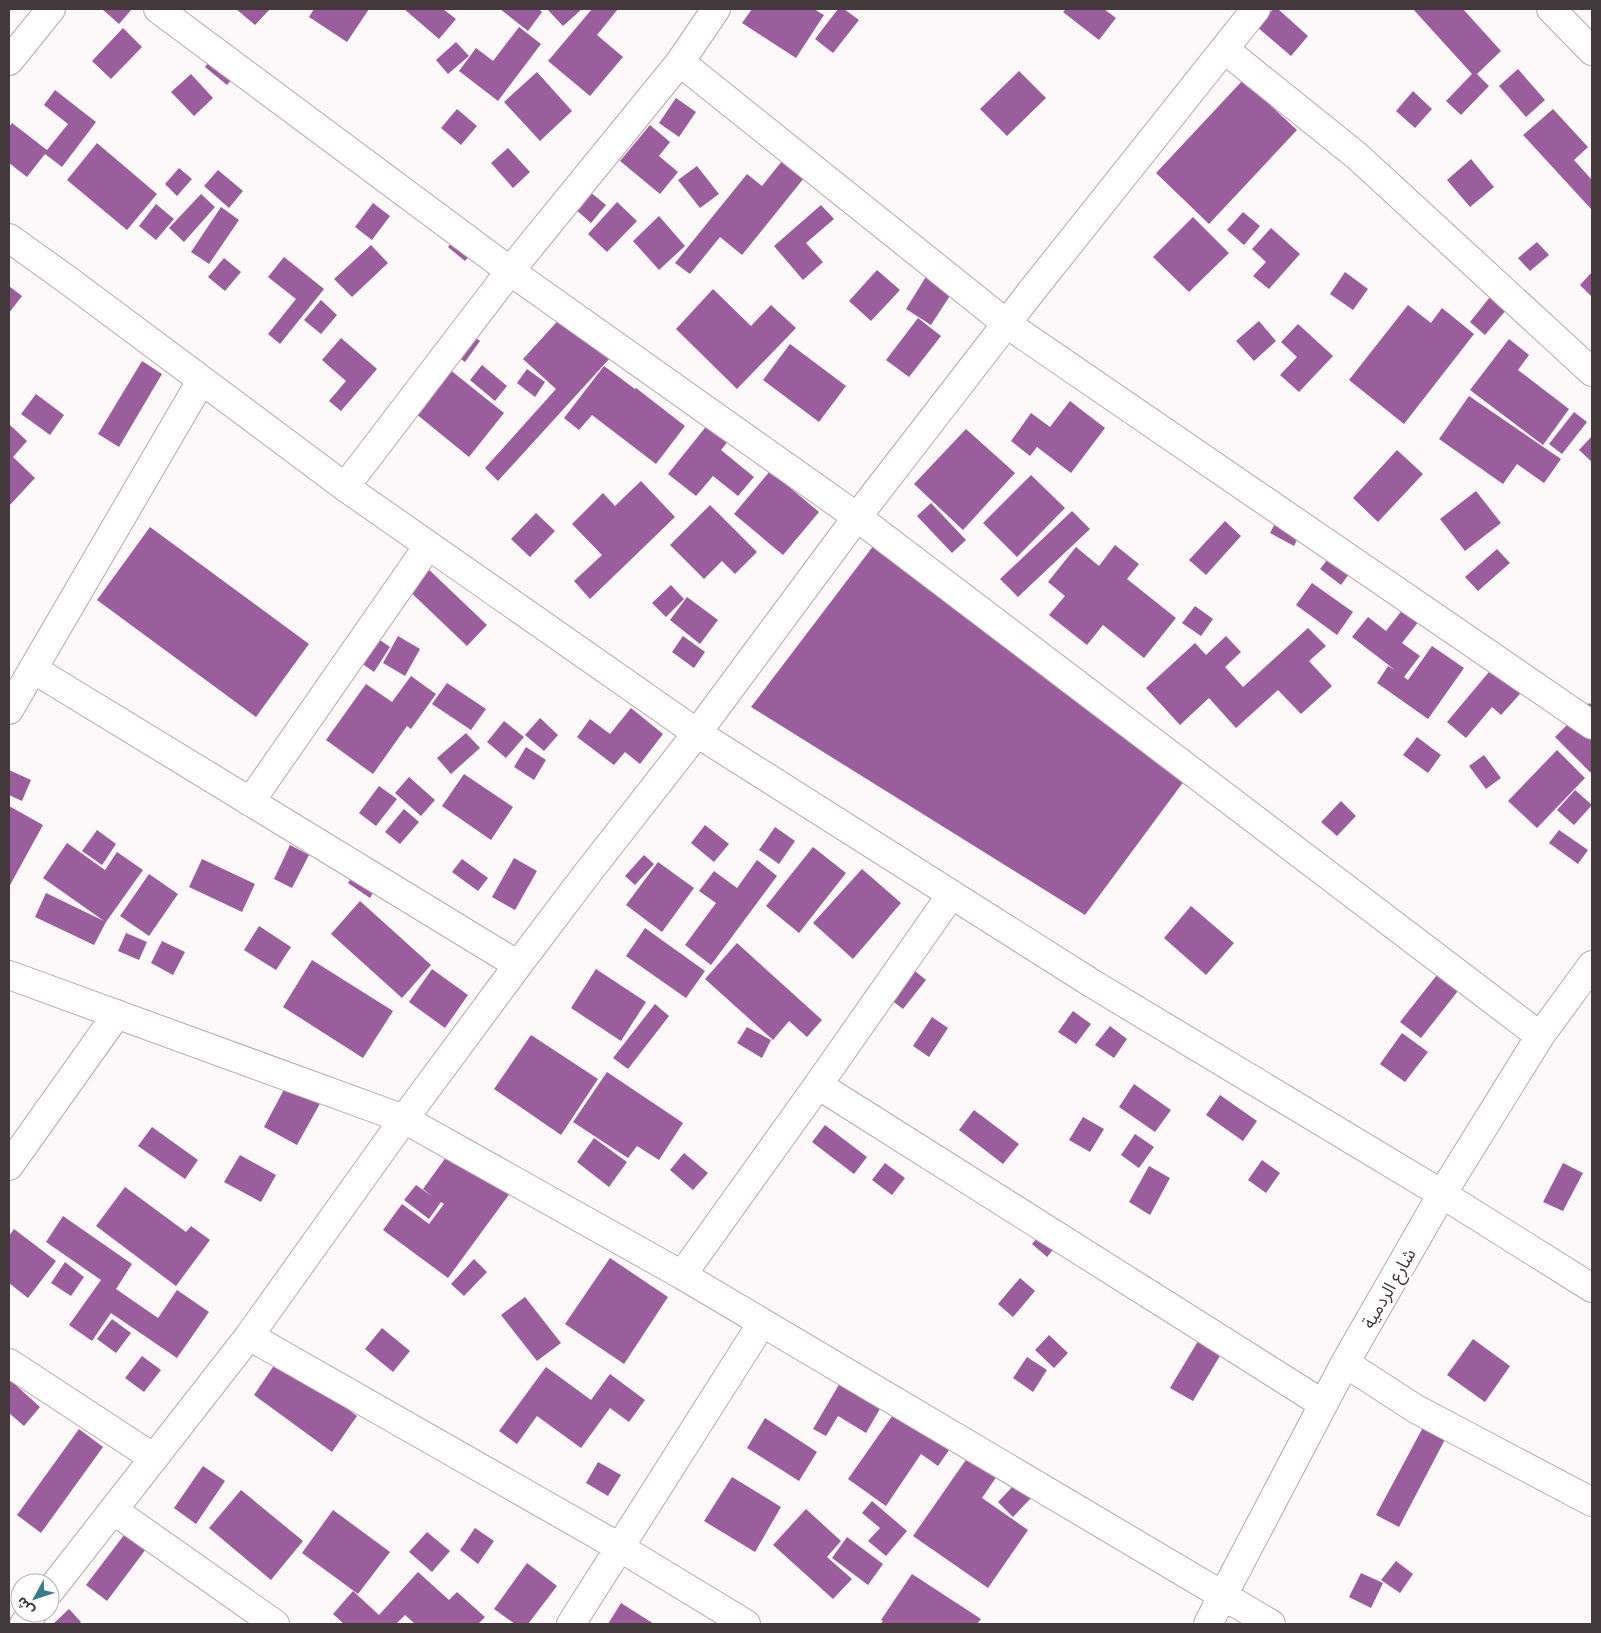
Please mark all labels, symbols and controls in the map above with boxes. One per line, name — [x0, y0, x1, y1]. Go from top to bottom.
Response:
street label: شارع الردمية — [1356, 1244, 1423, 1334]
north arrow — [10, 1573, 60, 1623]
text: ش — [12, 1594, 37, 1619]

